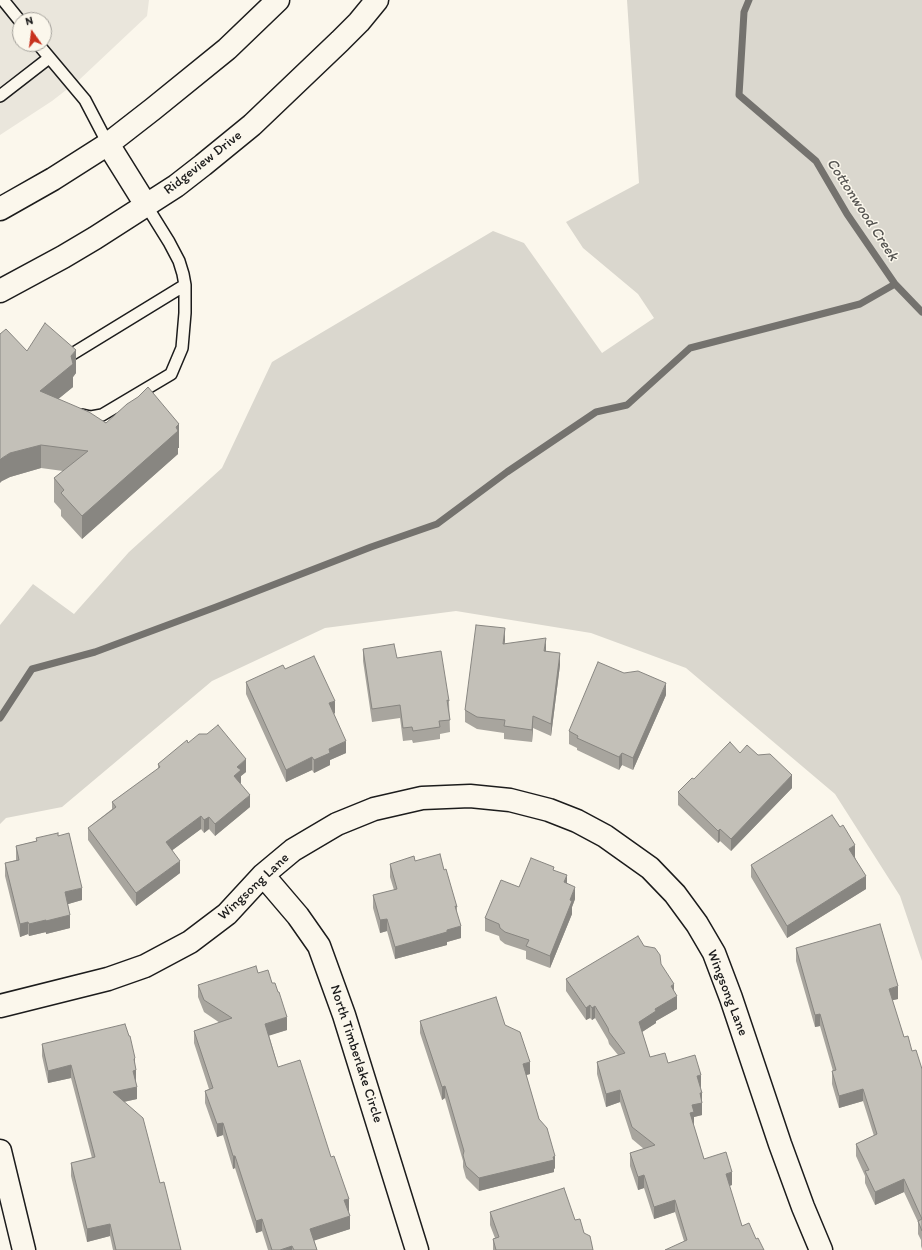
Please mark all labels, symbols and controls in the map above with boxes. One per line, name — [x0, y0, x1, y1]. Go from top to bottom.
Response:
north arrow — [12, 12, 52, 52]
text: N — [24, 14, 34, 28]
street label: Ridgeview Drive — [161, 127, 245, 199]
water label: Cottonwood Creek — [822, 155, 902, 265]
street label: Wingsong Lane — [215, 850, 293, 924]
street label: Wingsong Lane — [703, 947, 751, 1039]
street label: North Timberlake Circle — [326, 983, 386, 1125]

